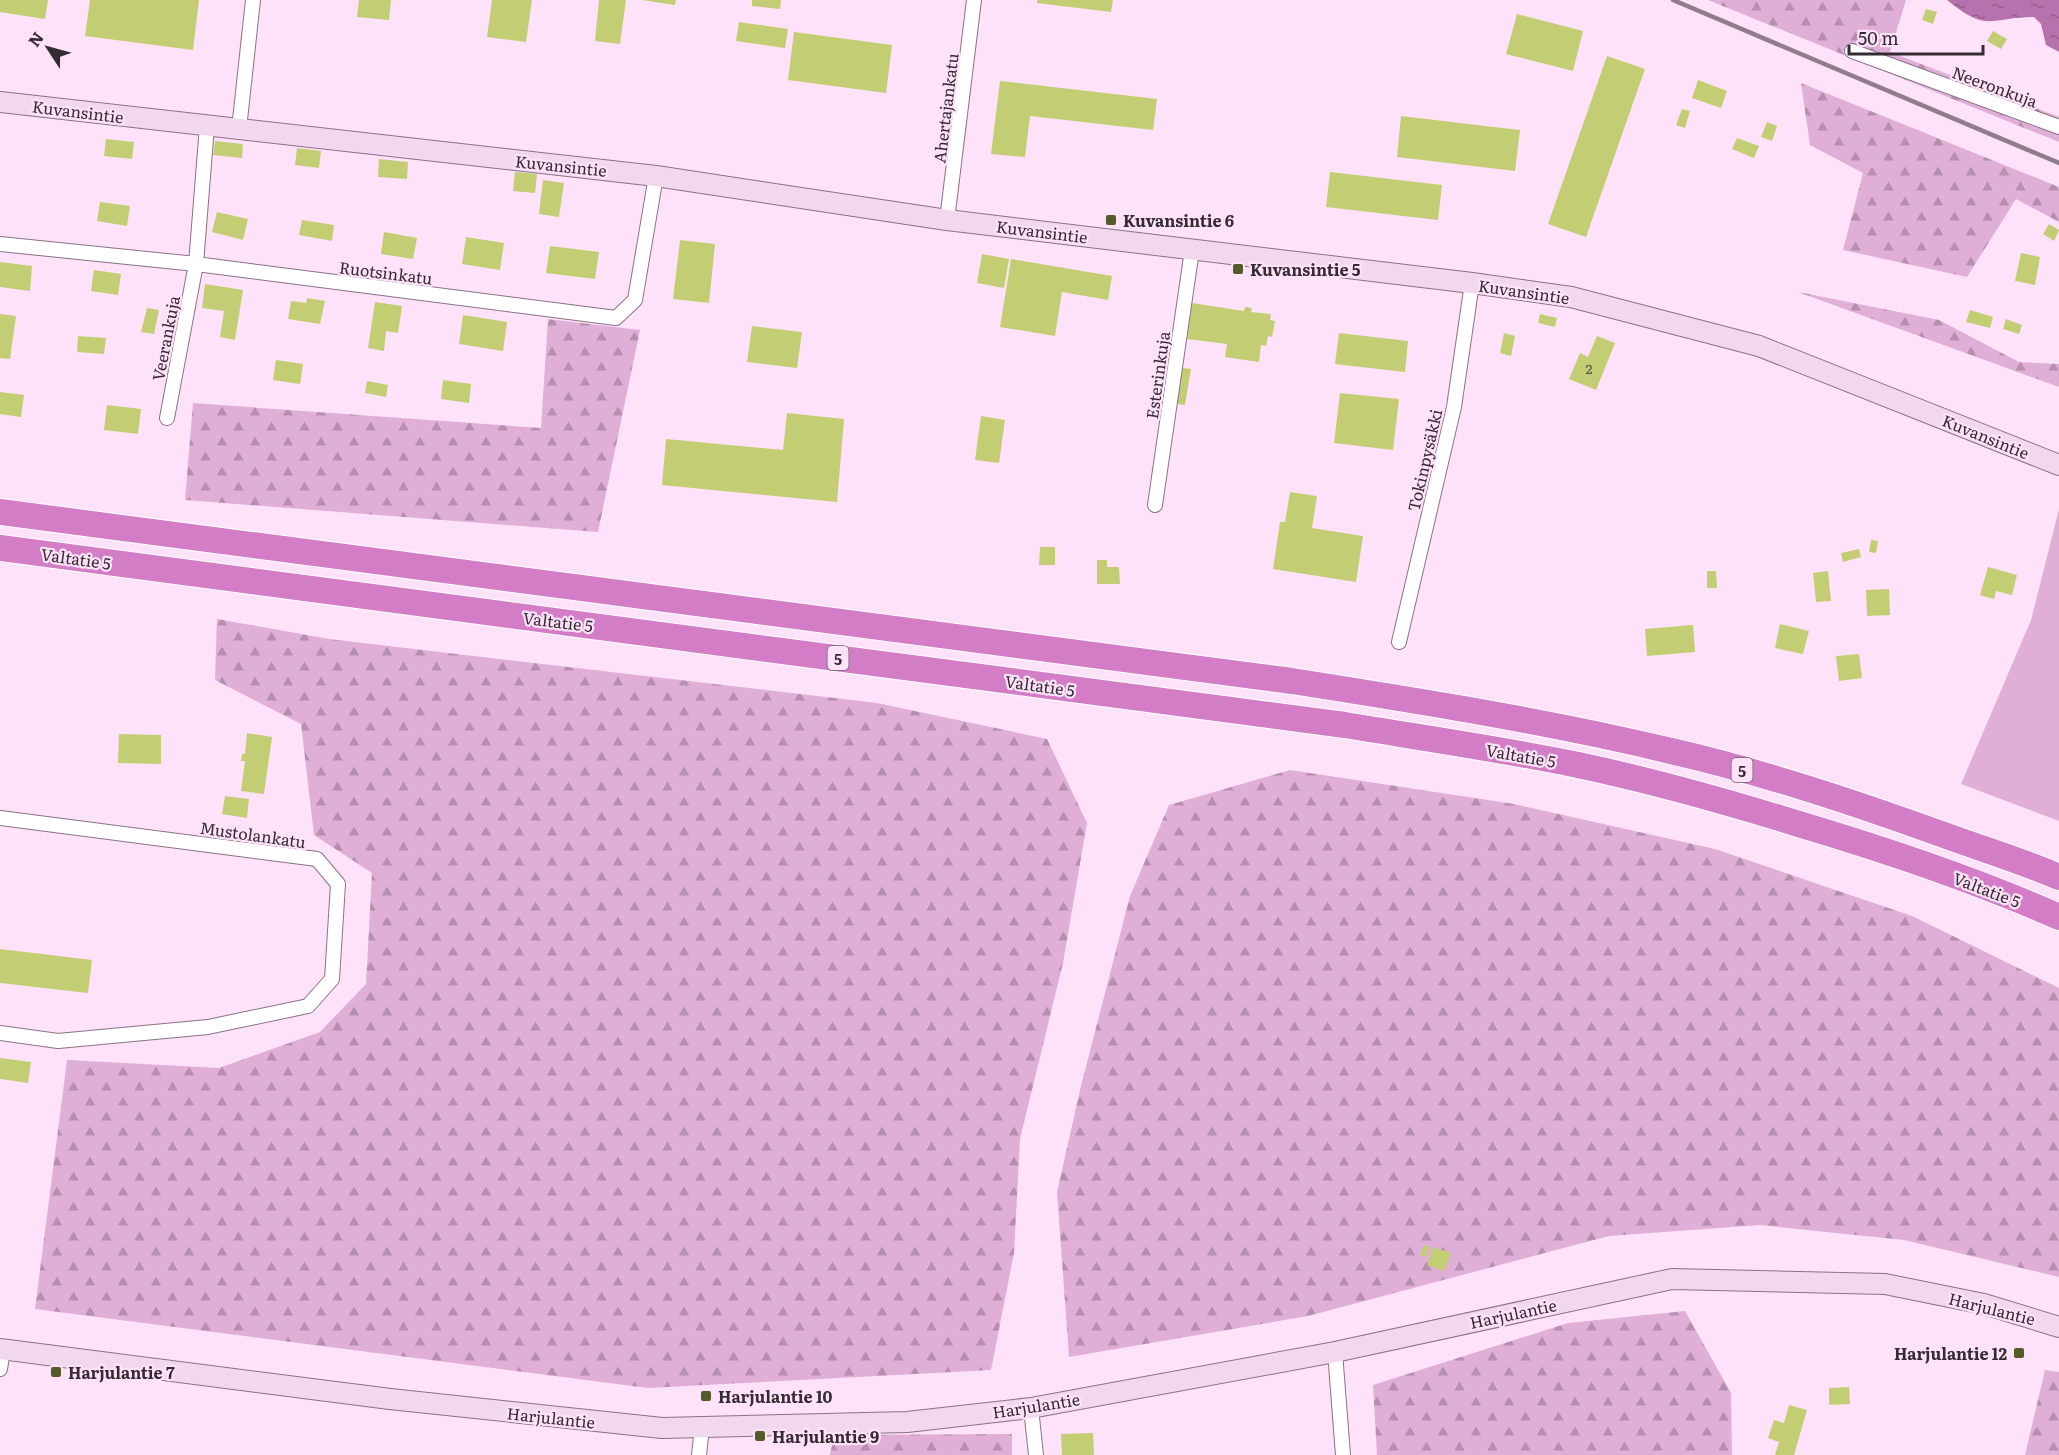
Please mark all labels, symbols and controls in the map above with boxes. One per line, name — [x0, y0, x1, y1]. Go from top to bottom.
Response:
north arrow — [18, 18, 78, 78]
scale bar — [1849, 18, 1982, 56]
text: 50 m — [1858, 24, 1899, 51]
text: N — [21, 26, 49, 51]
street label: Ahertajankatu — [926, 52, 964, 164]
street label: Neeronkuja — [1949, 59, 2041, 113]
street label: Kuvansintie — [31, 93, 125, 129]
street label: Kuvansintie — [514, 148, 608, 182]
place label: Kuvansintie 6 — [1123, 208, 1234, 232]
street label: Kuvansintie — [995, 213, 1089, 249]
marker: Kuvansintie 6 — [1104, 213, 1118, 227]
street label: Ruotsinkatu — [338, 254, 434, 290]
place label: Kuvansintie 5 — [1250, 257, 1361, 281]
marker: Kuvansintie 5 — [1231, 262, 1245, 276]
street label: Kuvansintie — [1477, 273, 1571, 309]
street label: Veerankuja — [145, 293, 185, 383]
street label: Esterinkuja — [1139, 329, 1175, 420]
house number: 2 — [1585, 358, 1593, 378]
street label: Tokinpysäkki — [1401, 406, 1447, 514]
street label: Kuvansintie — [1939, 408, 2033, 464]
street label: Valtatie 5 — [39, 541, 113, 575]
street label: Valtatie 5 — [522, 605, 594, 637]
road number: 5 — [828, 646, 848, 670]
street label: Valtatie 5 — [1003, 668, 1077, 702]
street label: Valtatie 5 — [1484, 737, 1558, 773]
road number: 5 — [1732, 758, 1752, 782]
street label: Mustolankatu — [198, 815, 308, 853]
street label: Valtatie 5 — [1950, 865, 2024, 913]
street label: Harjulantie — [1946, 1286, 2038, 1330]
street label: Harjulantie — [1467, 1292, 1559, 1334]
place label: Harjulantie 12 — [1894, 1341, 2007, 1365]
marker: Harjulantie 12 — [2012, 1346, 2026, 1360]
place label: Harjulantie 7 — [68, 1360, 175, 1384]
marker: Harjulantie 7 — [49, 1365, 63, 1379]
place label: Harjulantie 10 — [718, 1384, 833, 1408]
street label: Harjulantie — [990, 1386, 1082, 1424]
marker: Harjulantie 10 — [699, 1389, 713, 1403]
street label: Harjulantie — [506, 1400, 596, 1434]
place label: Harjulantie 9 — [772, 1424, 879, 1448]
marker: Harjulantie 9 — [753, 1429, 767, 1443]

